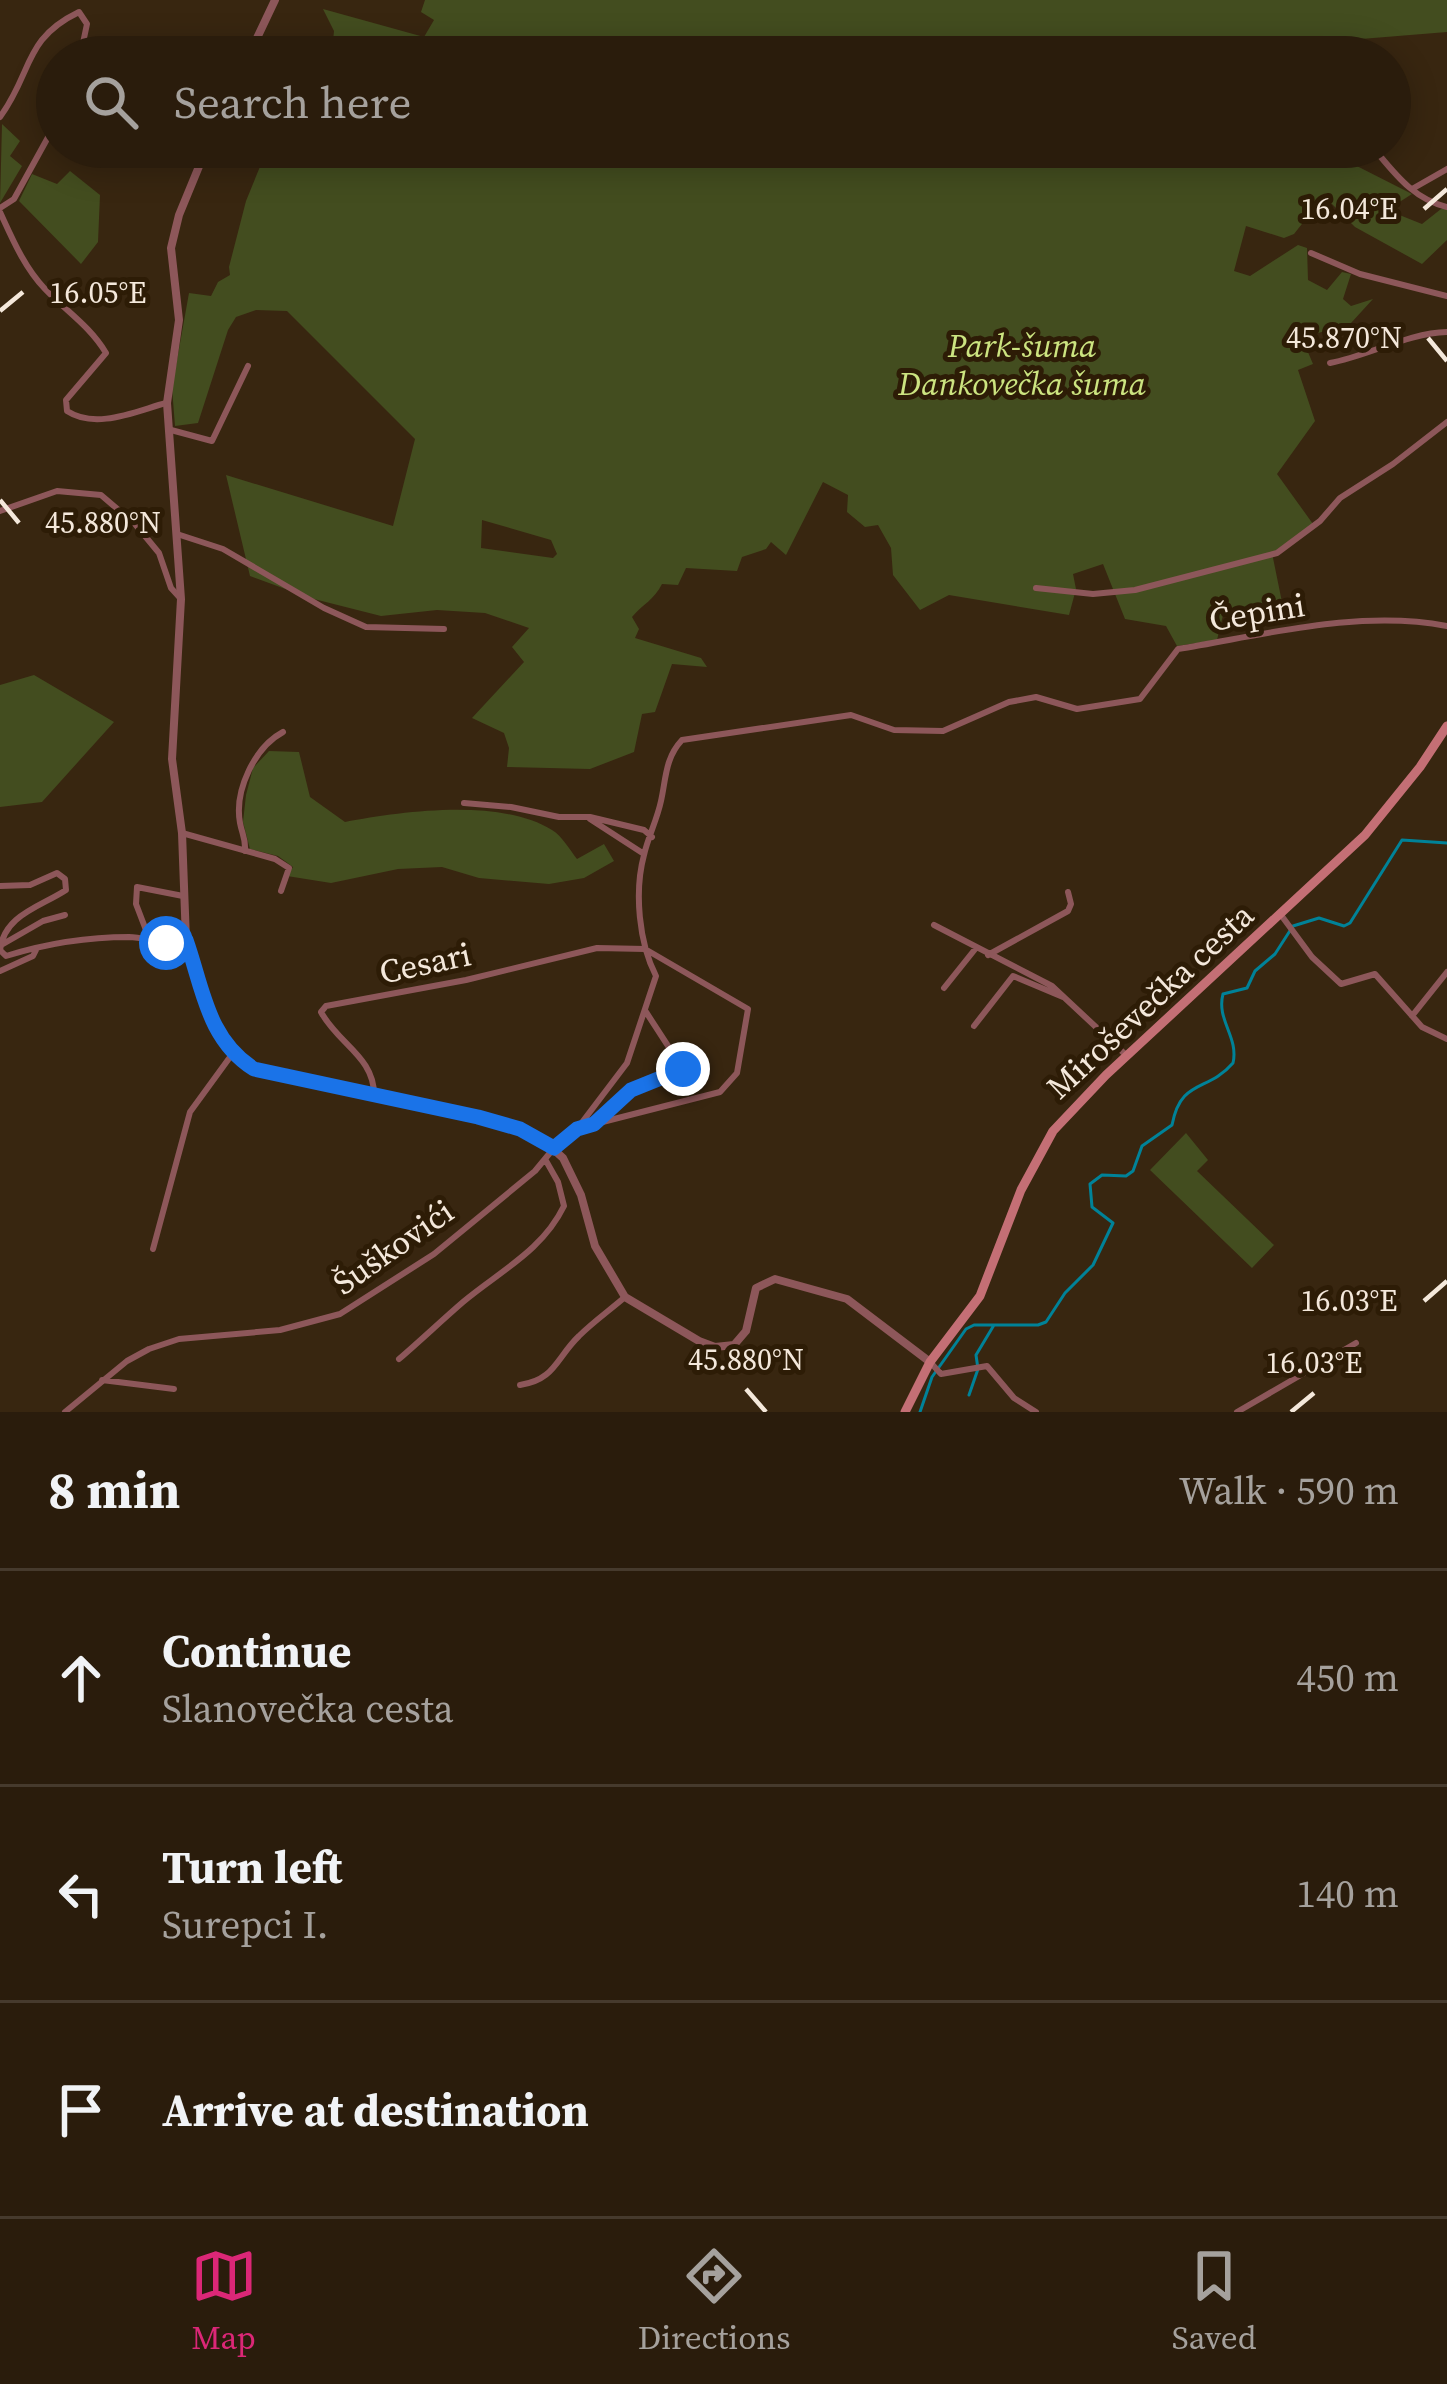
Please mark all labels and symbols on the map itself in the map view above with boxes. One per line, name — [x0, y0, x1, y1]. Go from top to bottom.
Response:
text: 16.04°E — [1301, 188, 1397, 229]
text: 16.05°E — [50, 272, 146, 313]
text: 45.870°N — [1286, 317, 1402, 358]
park label: Park-šuma Dankovečka šuma — [897, 323, 1146, 406]
text: 45.880°N — [45, 502, 161, 543]
street label: Čepini — [1206, 582, 1308, 642]
street label: Miroševečka cesta — [1037, 893, 1264, 1109]
route start — [139, 916, 193, 970]
street label: Cesari — [375, 931, 475, 995]
route end — [656, 1042, 710, 1096]
street label: Šuškovići — [324, 1189, 462, 1305]
text: 16.03°E — [1301, 1280, 1397, 1321]
text: 45.880°N — [688, 1339, 804, 1380]
text: 16.03°E — [1266, 1342, 1362, 1383]

